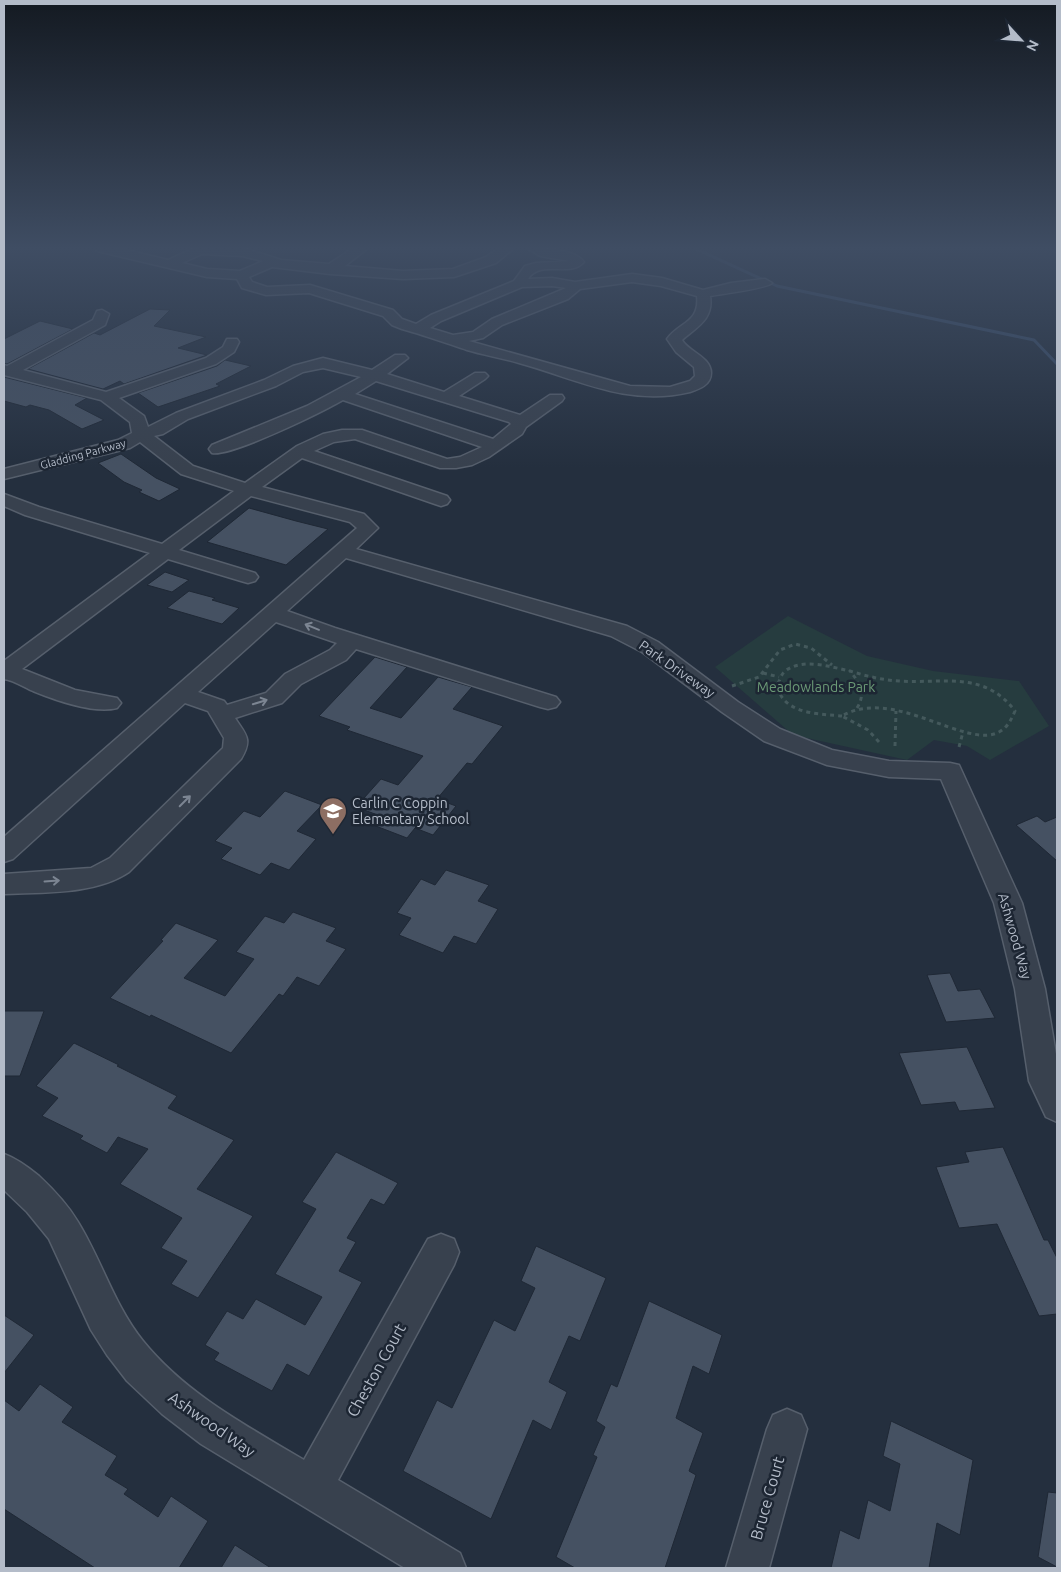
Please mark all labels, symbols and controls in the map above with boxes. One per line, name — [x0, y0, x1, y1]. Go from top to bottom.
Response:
north arrow — [996, 15, 1046, 65]
text: N — [1023, 37, 1042, 54]
street label: Gladding Parkway — [39, 437, 128, 471]
one-way arrow — [305, 621, 320, 631]
street label: Park Driveway — [636, 637, 718, 701]
park label: Meadowlands Park — [757, 679, 875, 695]
one-way arrow — [252, 696, 268, 706]
one-way arrow — [179, 794, 191, 807]
place label: Carlin C Coppin Elementary School — [352, 795, 470, 827]
school or university icon: Carlin C Coppin Elementary School — [318, 796, 348, 835]
one-way arrow — [44, 876, 60, 885]
street label: Ashwood Way — [995, 891, 1035, 981]
street label: Cheston Court — [343, 1320, 409, 1420]
street label: Ashwood Way — [165, 1388, 259, 1461]
street label: Bruce Court — [747, 1454, 788, 1542]

